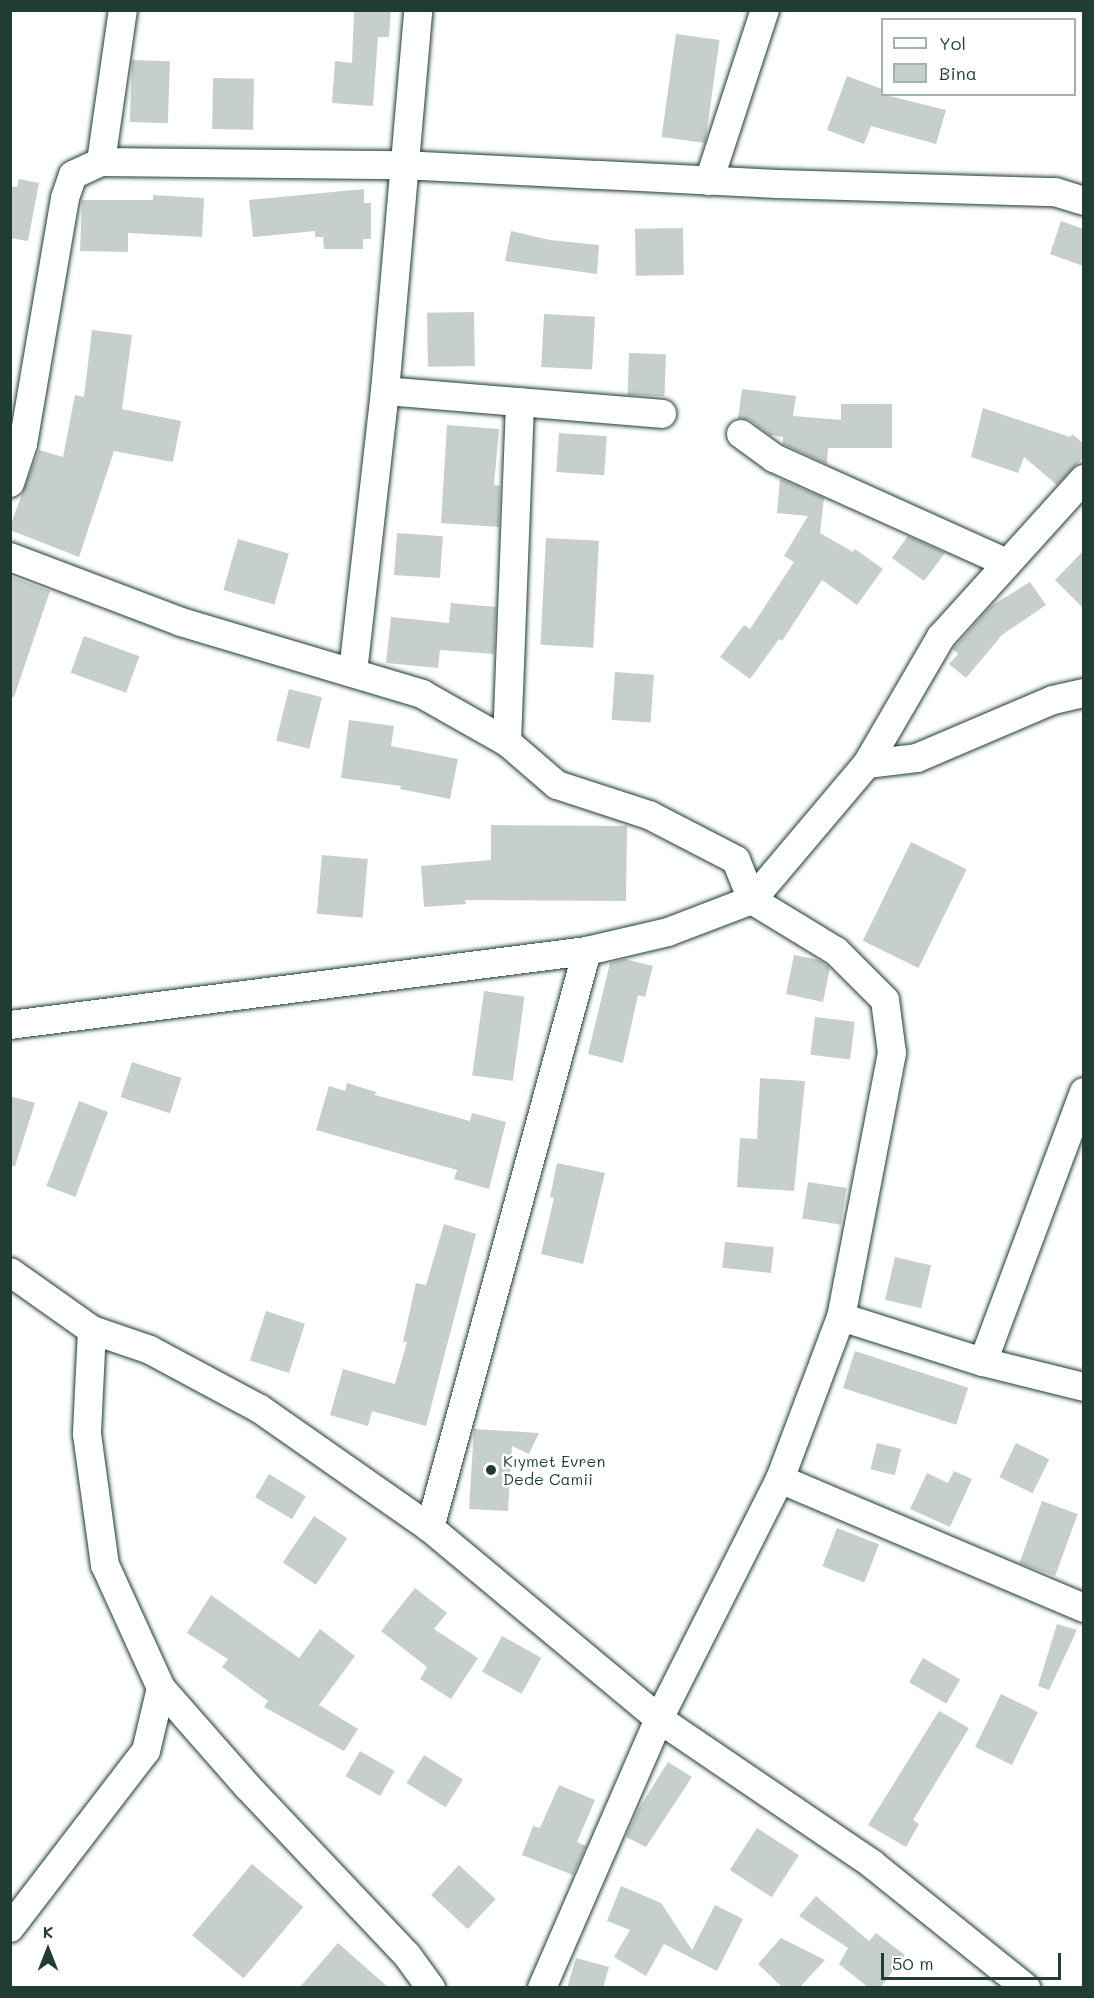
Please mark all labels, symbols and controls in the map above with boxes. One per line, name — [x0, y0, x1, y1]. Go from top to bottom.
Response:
legend — [881, 18, 1076, 96]
text: Yol — [939, 31, 966, 55]
text: Bina — [939, 61, 977, 85]
place label: Kıymet Evren Dede Camii — [503, 1451, 605, 1489]
marker: Kıymet Evren Dede Camii — [484, 1463, 498, 1477]
north arrow — [18, 1920, 78, 1980]
text: K — [43, 1921, 53, 1942]
scale bar — [884, 1941, 1064, 1979]
text: 50 m — [892, 1951, 934, 1975]

